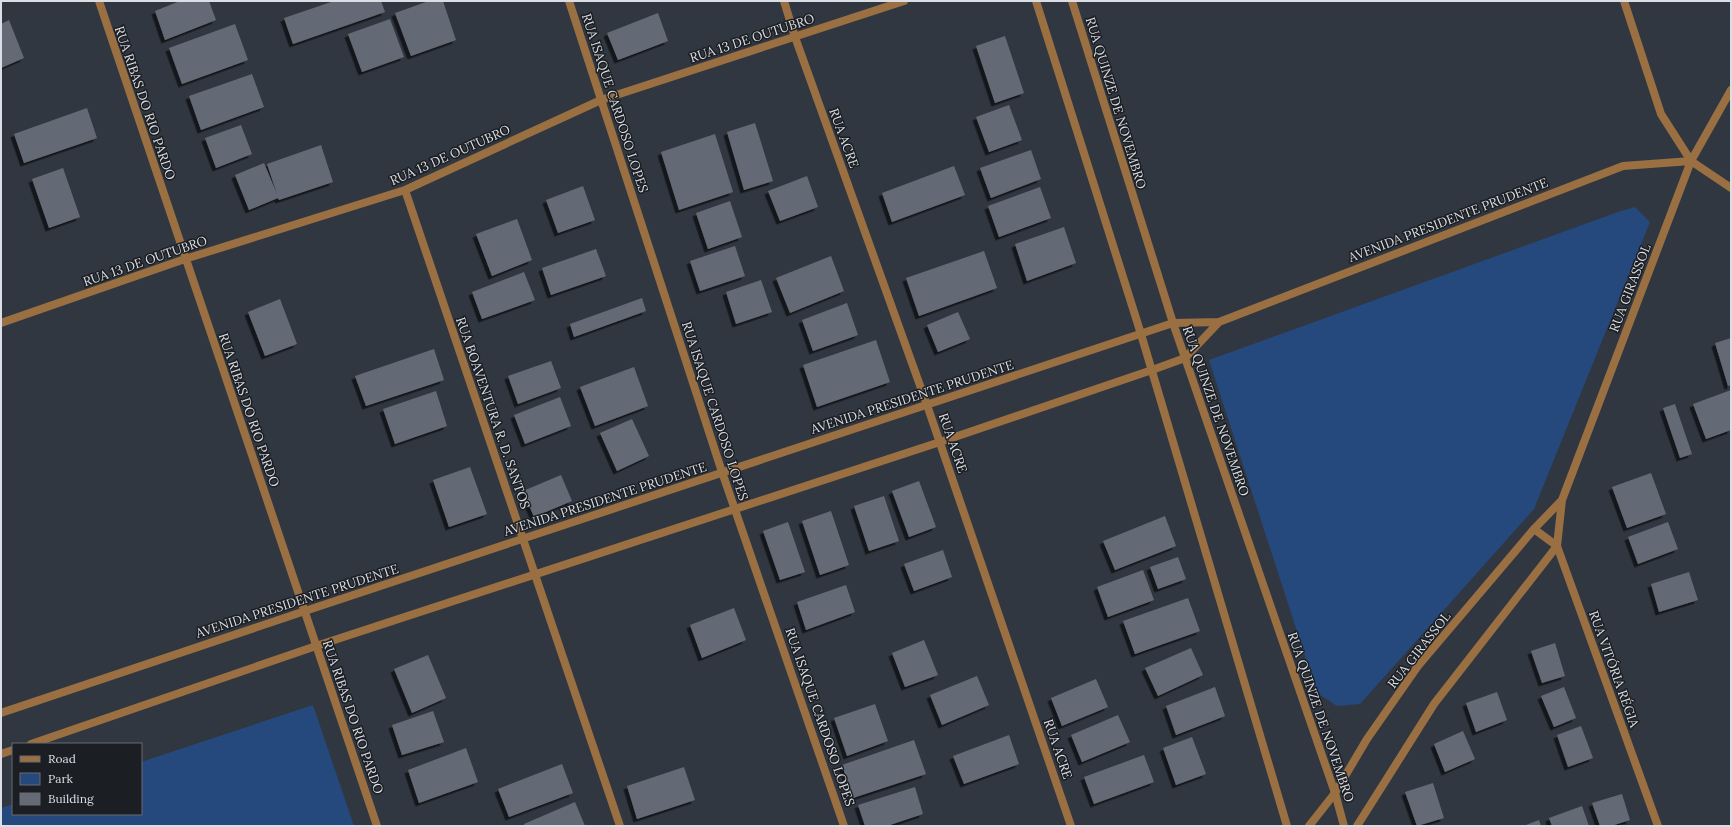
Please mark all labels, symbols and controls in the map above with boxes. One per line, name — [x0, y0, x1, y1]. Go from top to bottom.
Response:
street label: RUA 13 DE OUTUBRO — [687, 10, 817, 66]
street label: RUA ISAQUE CARDOSO LOPES — [578, 11, 652, 195]
street label: RUA QUINZE DE NOVEMBRO — [1082, 15, 1150, 191]
street label: RUA RIBAS DO RIO PARDO — [111, 24, 179, 182]
street label: RUA ACRE — [825, 106, 863, 170]
street label: RUA 13 DE OUTUBRO — [387, 121, 513, 189]
street label: AVENIDA PRESIDENTE PRUDENTE — [1345, 174, 1550, 266]
street label: RUA 13 DE OUTUBRO — [81, 232, 209, 290]
street label: RUA GIRASSOL — [1605, 241, 1655, 334]
street label: RUA BOAVENTURA R. D. SANTOS — [452, 315, 534, 511]
street label: RUA ISAQUE CARDOSO LOPES — [678, 319, 752, 503]
street label: RUA QUINZE DE NOVEMBRO — [1179, 324, 1253, 498]
street label: RUA RIBAS DO RIO PARDO — [215, 331, 283, 489]
street label: AVENIDA PRESIDENTE PRUDENTE — [807, 356, 1016, 438]
street label: RUA ACRE — [935, 411, 971, 475]
street label: AVENIDA PRESIDENTE PRUDENTE — [500, 458, 709, 540]
street label: AVENIDA PRESIDENTE PRUDENTE — [192, 560, 401, 642]
street label: RUA GIRASSOL — [1384, 608, 1455, 692]
street label: RUA VITÓRIA RÉGIA — [1585, 608, 1643, 731]
street label: RUA ISAQUE CARDOSO LOPES — [781, 626, 859, 808]
street label: RUA QUINZE DE NOVEMBRO — [1284, 630, 1358, 804]
street label: RUA RIBAS DO RIO PARDO — [319, 638, 387, 796]
street label: RUA ACRE — [1040, 717, 1076, 781]
legend — [12, 743, 142, 815]
text: Road — [48, 751, 76, 766]
text: Park — [48, 771, 74, 786]
text: Building — [48, 791, 94, 806]

